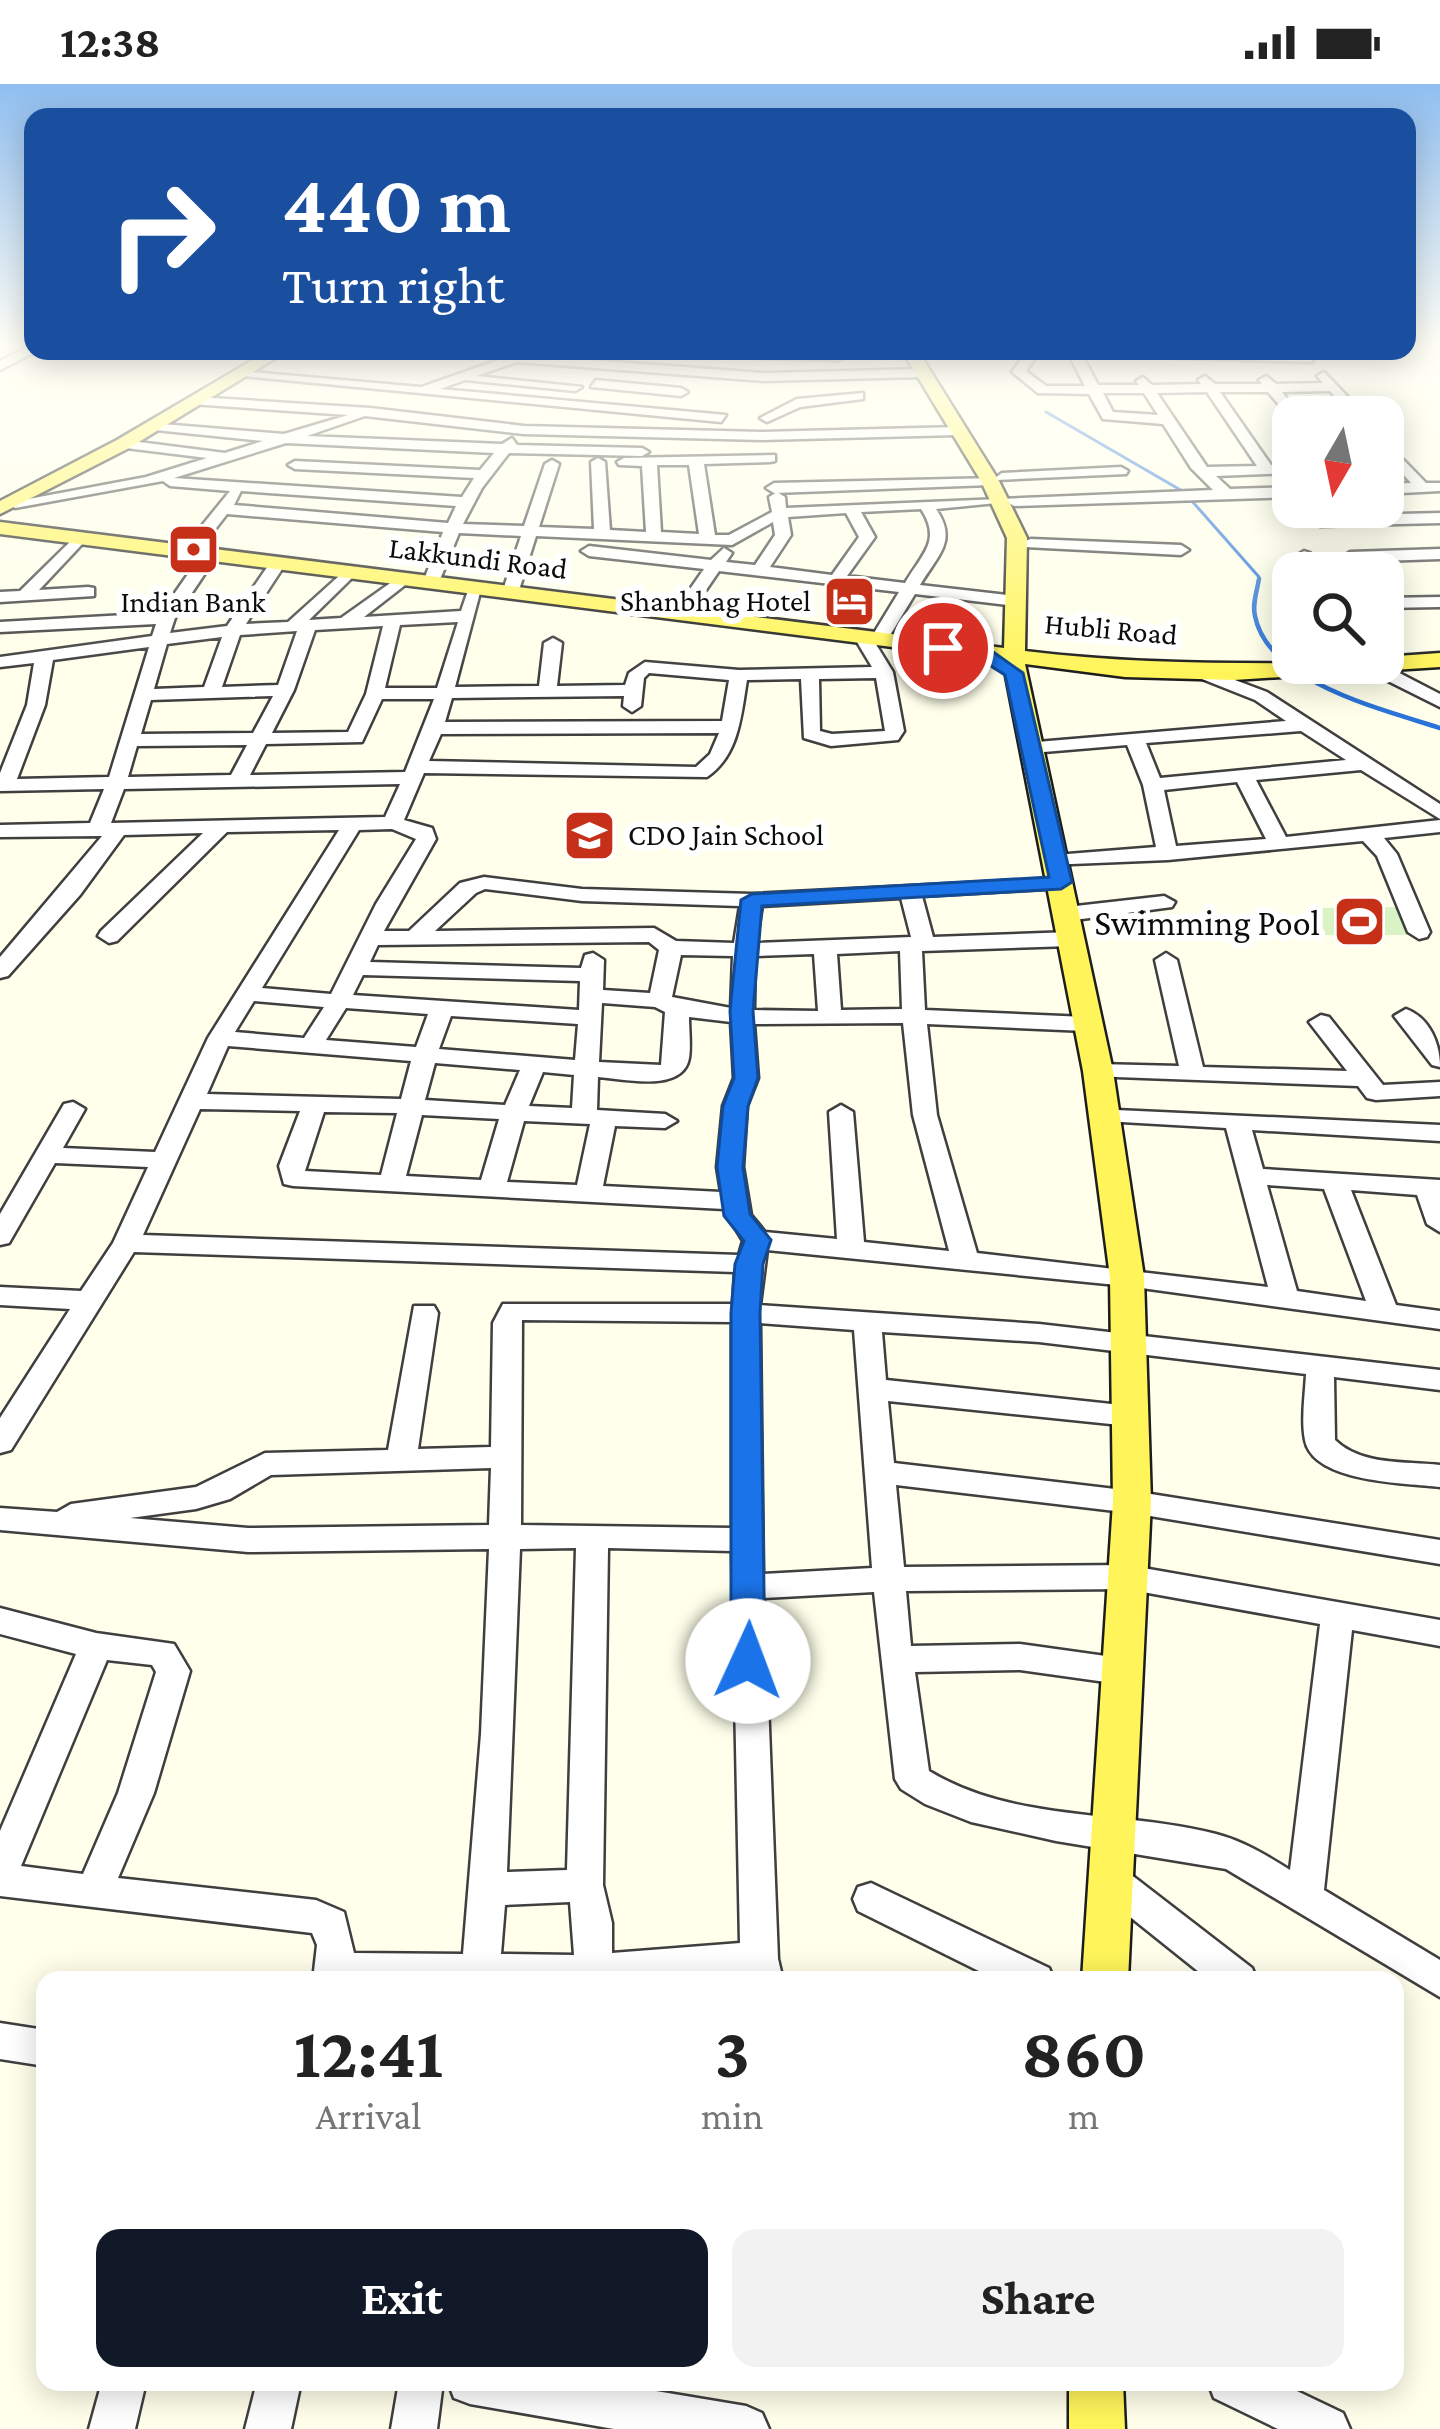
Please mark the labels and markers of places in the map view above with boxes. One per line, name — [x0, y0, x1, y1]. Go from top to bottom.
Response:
bank icon: Indian Bank — [165, 522, 221, 578]
hotel icon: Shanbhag Hotel — [822, 573, 878, 629]
place label: Shanbhag Hotel — [620, 584, 811, 618]
place label: Indian Bank — [120, 585, 266, 618]
pin — [892, 597, 994, 699]
school or university icon: CDO Jain School — [561, 807, 617, 863]
place label: CDO Jain School — [628, 818, 824, 851]
sports icon: Swimming Pool — [1331, 894, 1387, 950]
place label: Swimming Pool — [1094, 903, 1320, 943]

